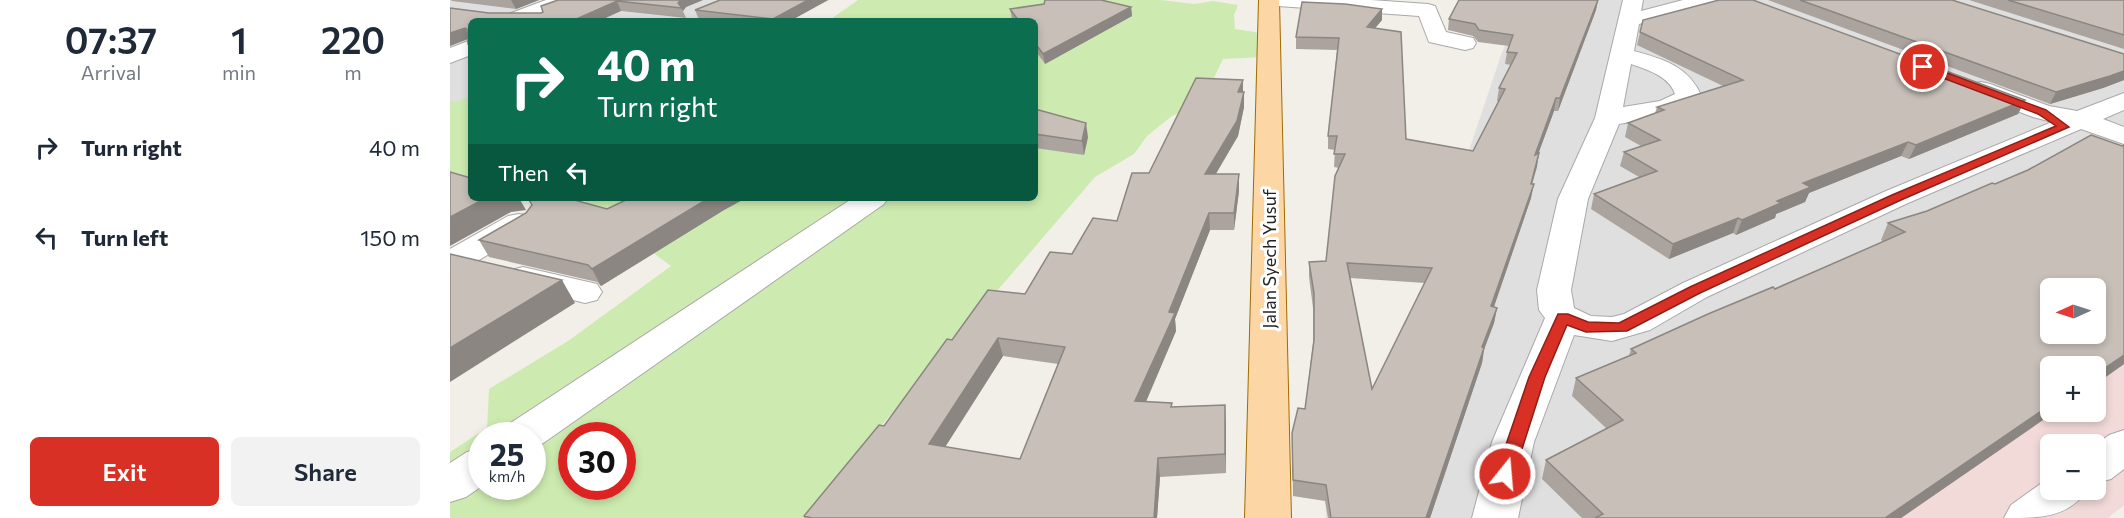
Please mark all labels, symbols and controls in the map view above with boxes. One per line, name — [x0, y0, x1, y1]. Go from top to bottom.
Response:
text: 07:37 — [65, 17, 157, 61]
text: 1 — [231, 17, 247, 61]
text: 220 — [321, 17, 385, 61]
text: 40 m — [597, 38, 695, 90]
pin — [1897, 41, 1948, 92]
icon: right — [498, 42, 576, 120]
icon: arrive — [1906, 50, 1939, 83]
text: Arrival — [81, 60, 141, 84]
text: min — [222, 60, 256, 84]
text: m — [344, 60, 362, 84]
text: Turn right — [597, 90, 717, 123]
icon: right — [30, 131, 63, 164]
text: Turn right — [81, 134, 182, 161]
text: 40 m — [369, 134, 420, 161]
icon: left — [561, 156, 594, 189]
text: Then — [498, 159, 549, 186]
street label: Jalan Syech Yusuf — [1258, 188, 1280, 329]
icon: left — [30, 221, 63, 254]
text: Turn left — [81, 224, 168, 251]
text: 150 m — [360, 224, 420, 251]
north arrow — [2040, 278, 2106, 344]
map controls — [2040, 278, 2106, 500]
button: + — [2040, 356, 2106, 422]
speed limit sign: 30 — [558, 422, 636, 500]
button: − — [2040, 434, 2106, 500]
text: 25 — [490, 435, 524, 472]
button: Exit — [30, 437, 219, 506]
button: Share — [231, 437, 420, 506]
position arrow — [1473, 442, 1537, 506]
text: km/h — [489, 467, 525, 485]

